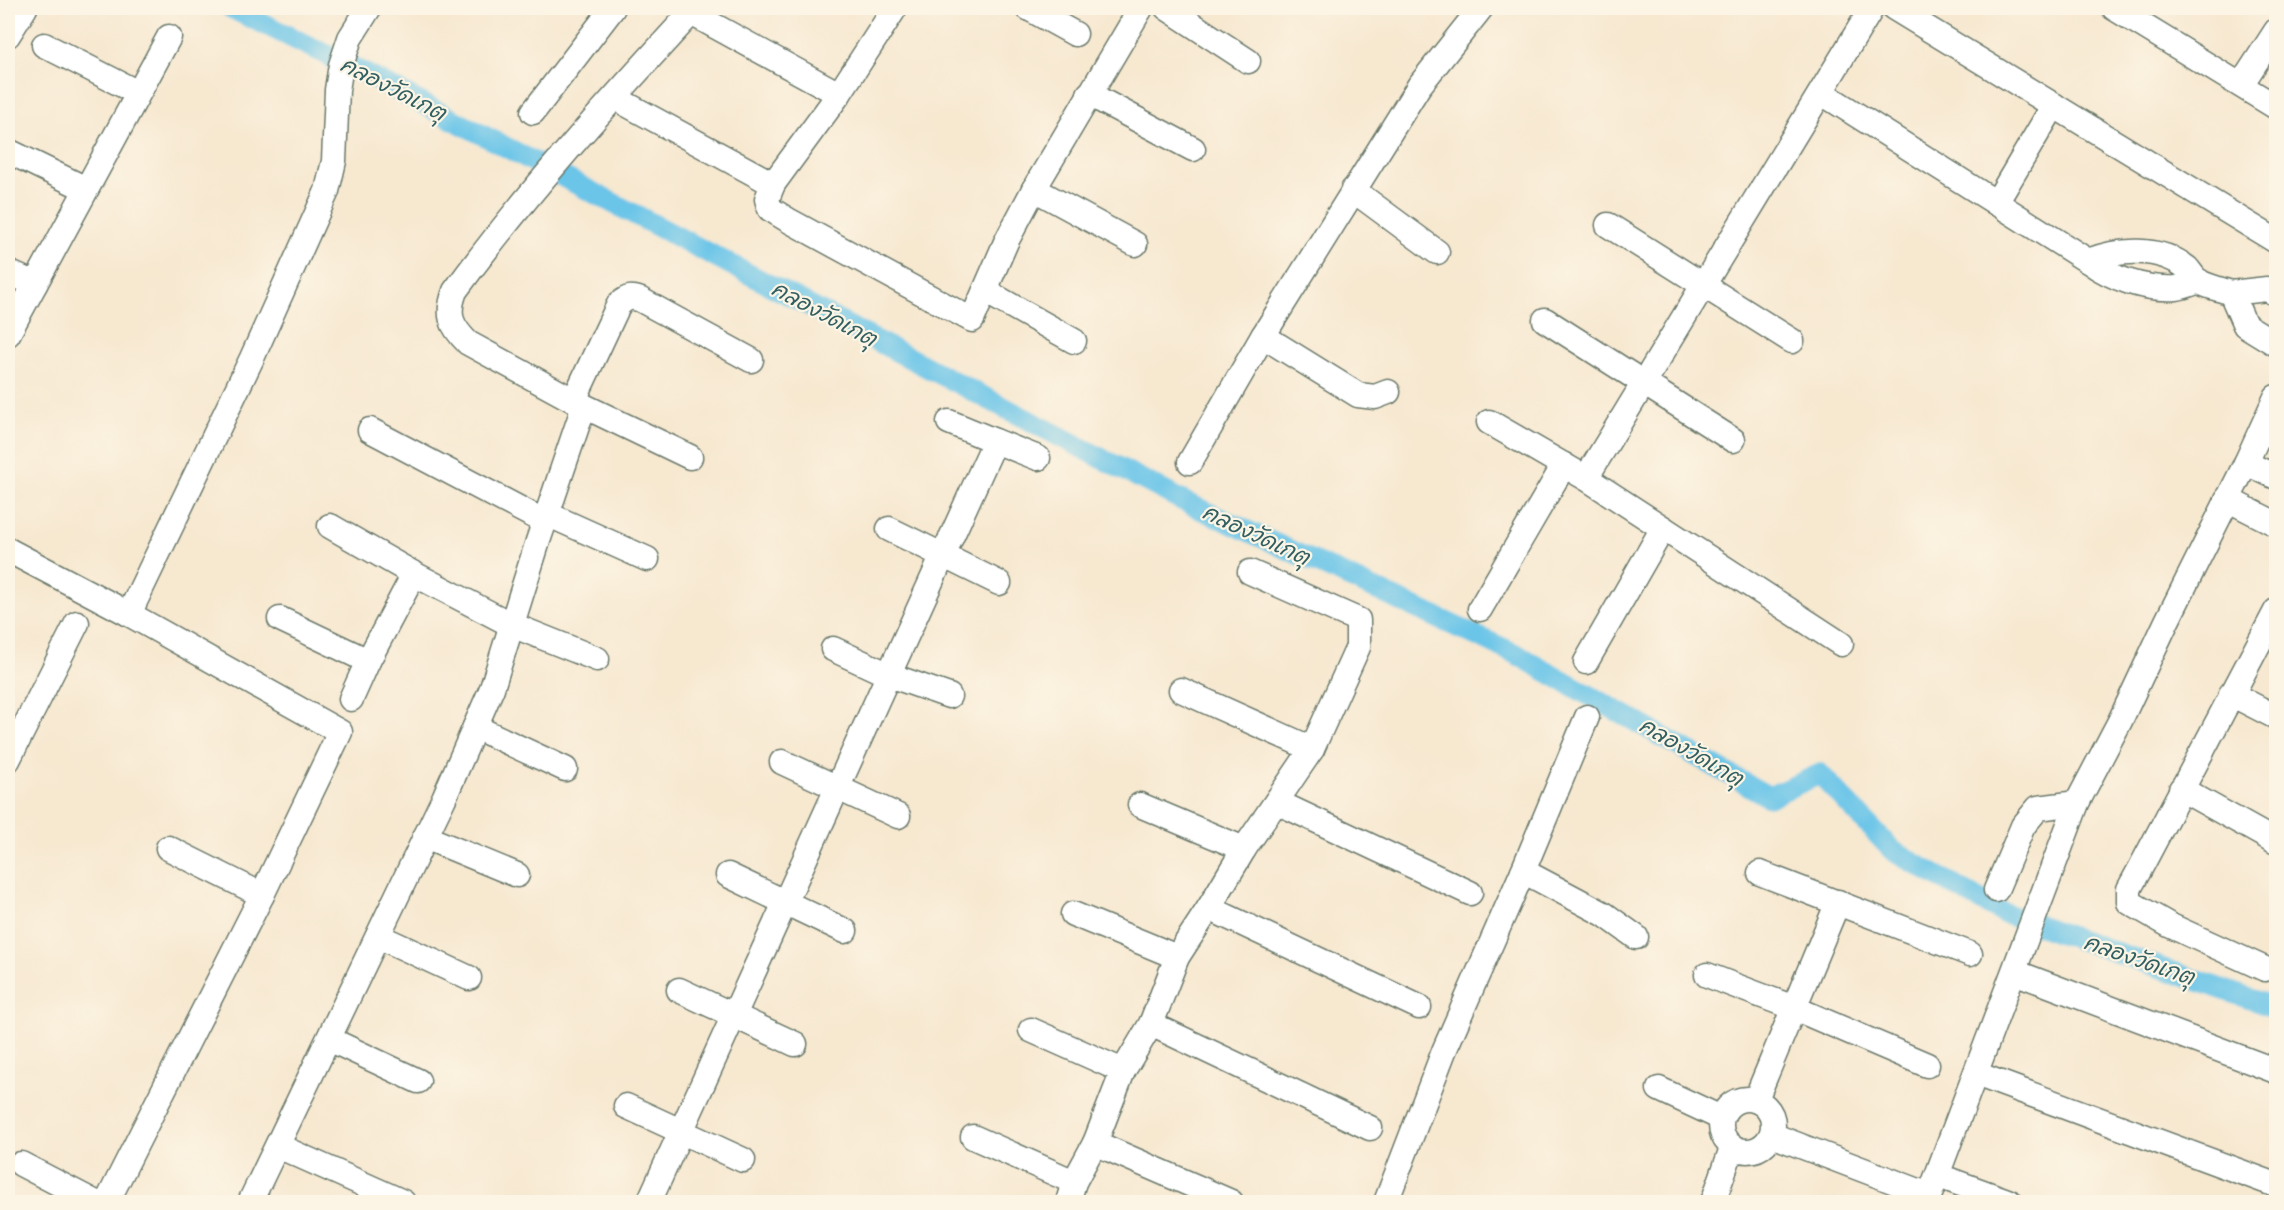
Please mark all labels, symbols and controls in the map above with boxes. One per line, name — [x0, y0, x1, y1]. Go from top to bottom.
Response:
water label: คลองวัดเกตุ — [335, 50, 452, 130]
water label: คลองวัดเกตุ — [766, 275, 882, 356]
water label: คลองวัดเกตุ — [1197, 498, 1315, 574]
water label: คลองวัดเกตุ — [1633, 711, 1749, 795]
water label: คลองวัดเกตุ — [2080, 928, 2199, 994]

